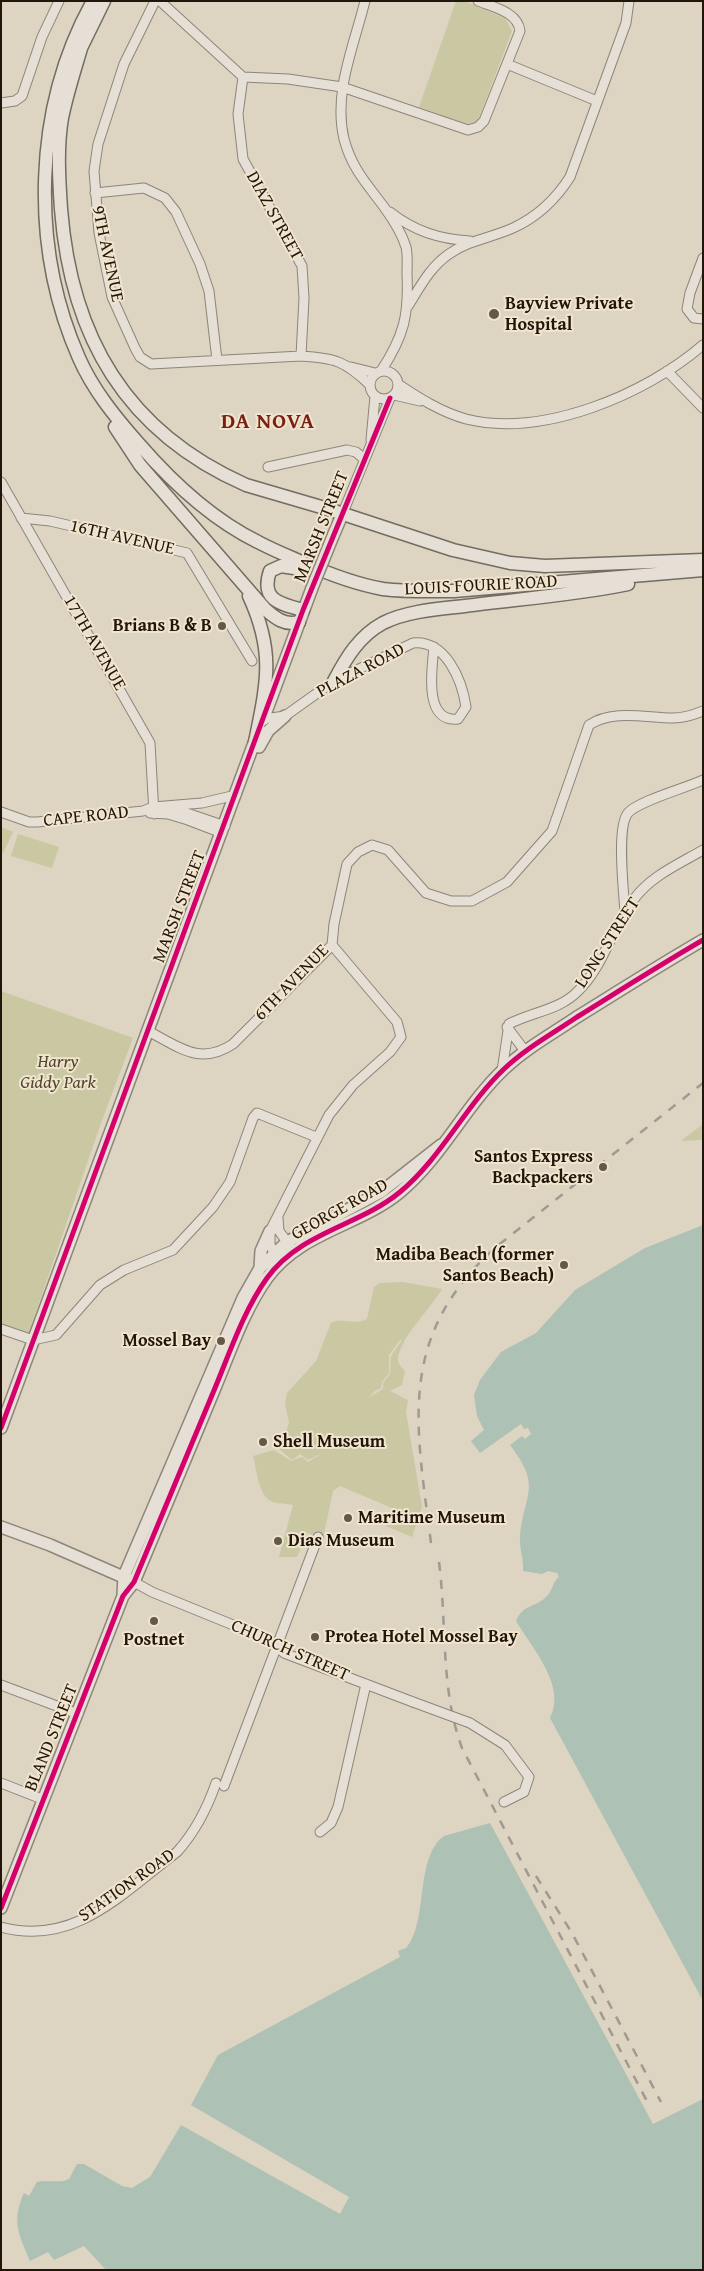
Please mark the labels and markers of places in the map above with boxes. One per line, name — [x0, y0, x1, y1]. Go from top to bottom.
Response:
place label: Bayview Private Hospital — [505, 293, 633, 336]
marker: Bayview Private Hospital — [487, 307, 501, 321]
place label: Brians B & B — [113, 615, 212, 637]
marker: Brians B & B — [216, 620, 228, 632]
place label: Santos Express Backpackers — [474, 1146, 593, 1188]
marker: Santos Express Backpackers — [597, 1161, 609, 1173]
place label: Madiba Beach (former Santos Beach) — [376, 1244, 554, 1286]
marker: Madiba Beach (former Santos Beach) — [558, 1259, 570, 1271]
place label: Mossel Bay — [123, 1330, 211, 1352]
marker: Mossel Bay — [215, 1335, 227, 1347]
place label: Shell Museum — [273, 1431, 385, 1453]
marker: Shell Museum — [257, 1436, 269, 1448]
place label: Maritime Museum — [358, 1507, 505, 1529]
marker: Maritime Museum — [342, 1512, 354, 1524]
place label: Dias Museum — [288, 1530, 394, 1552]
marker: Dias Museum — [272, 1535, 284, 1547]
marker: Postnet — [148, 1615, 160, 1627]
place label: Protea Hotel Mossel Bay — [325, 1626, 518, 1648]
place label: Postnet — [124, 1629, 184, 1651]
marker: Protea Hotel Mossel Bay — [309, 1631, 321, 1643]

